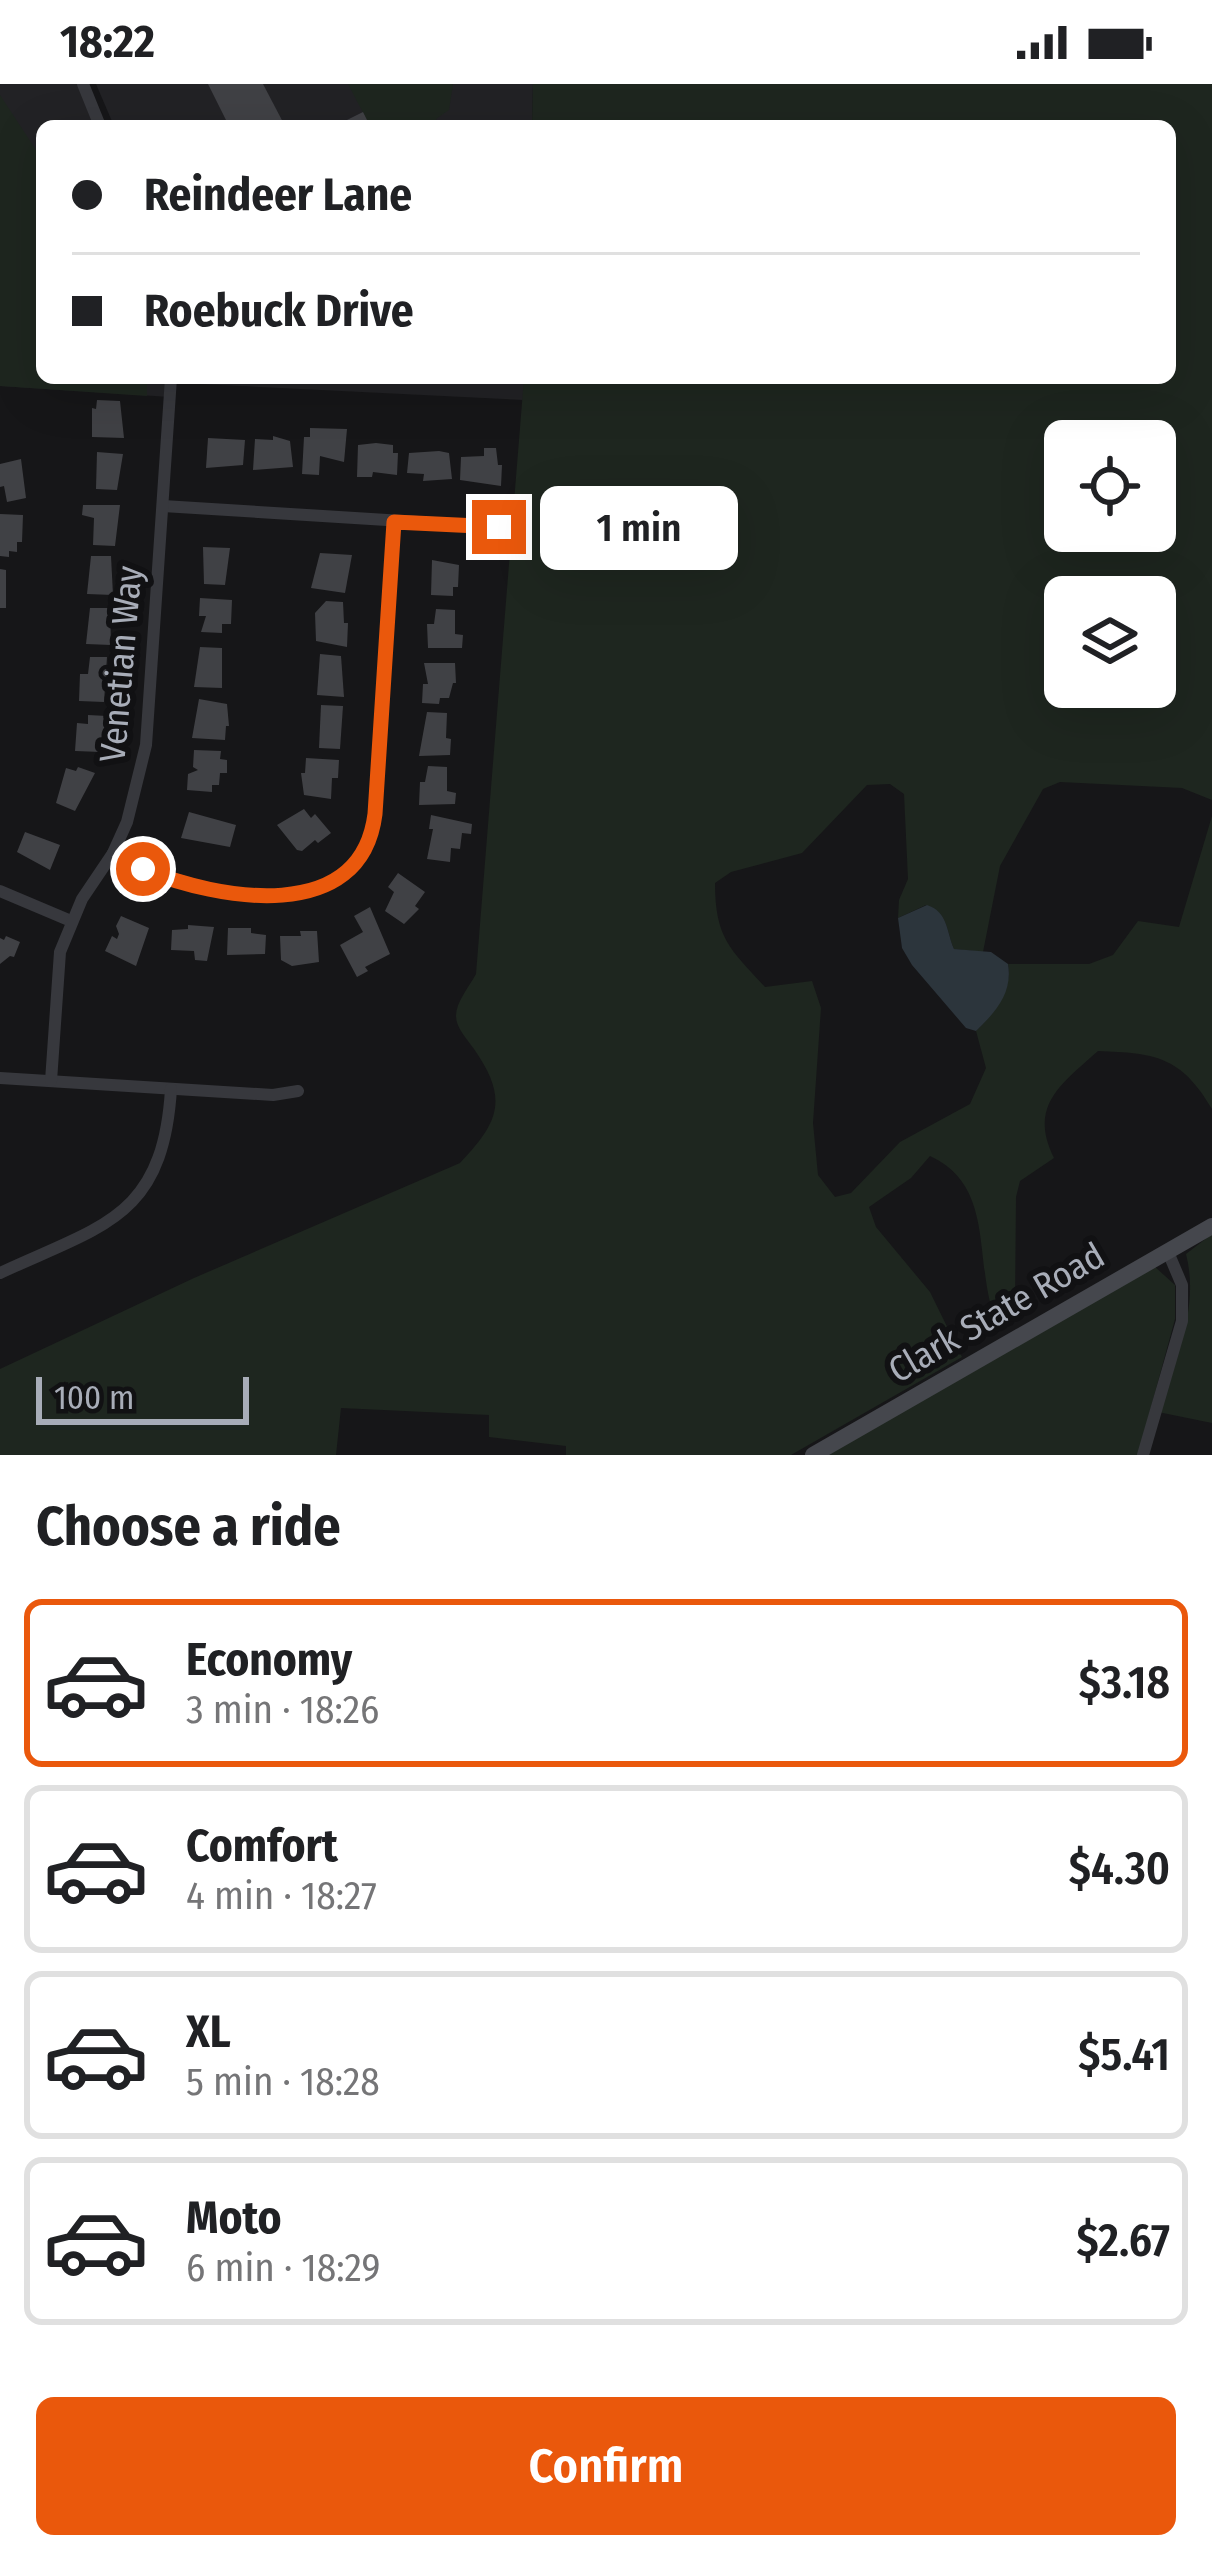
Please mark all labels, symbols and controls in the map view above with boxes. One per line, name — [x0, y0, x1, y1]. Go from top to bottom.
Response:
text: 18:22 — [60, 15, 155, 69]
text: Reindeer Lane — [144, 168, 412, 222]
text: Roebuck Drive — [144, 284, 414, 338]
map controls — [1044, 420, 1176, 708]
button: locate — [1044, 420, 1176, 552]
callout: 1 min — [541, 485, 739, 569]
route end — [472, 500, 526, 554]
text: 1 min — [597, 505, 681, 551]
street label: Venetian Way — [90, 564, 151, 764]
button: layers — [1044, 576, 1176, 708]
route start — [116, 842, 170, 896]
street label: Clark State Road — [881, 1233, 1112, 1392]
scale bar — [36, 1371, 249, 1424]
text: 100 m — [54, 1378, 134, 1418]
text: Choose a ride — [36, 1495, 341, 1559]
icon: car — [42, 1629, 150, 1737]
text: Economy — [186, 1633, 352, 1687]
text: $3.18 — [1079, 1656, 1170, 1710]
text: 3 min · 18:26 — [186, 1687, 379, 1733]
icon: car — [42, 1815, 150, 1923]
text: Comfort — [186, 1819, 338, 1873]
text: $4.30 — [1069, 1842, 1170, 1896]
text: 4 min · 18:27 — [186, 1873, 377, 1919]
icon: car — [42, 2001, 150, 2109]
text: XL — [186, 2005, 231, 2059]
text: $5.41 — [1078, 2028, 1170, 2082]
text: 5 min · 18:28 — [186, 2059, 380, 2105]
icon: car — [42, 2187, 150, 2295]
text: Moto — [186, 2191, 282, 2245]
text: $2.67 — [1077, 2214, 1170, 2268]
text: 6 min · 18:29 — [186, 2245, 380, 2291]
button: Confirm — [36, 2397, 1176, 2535]

